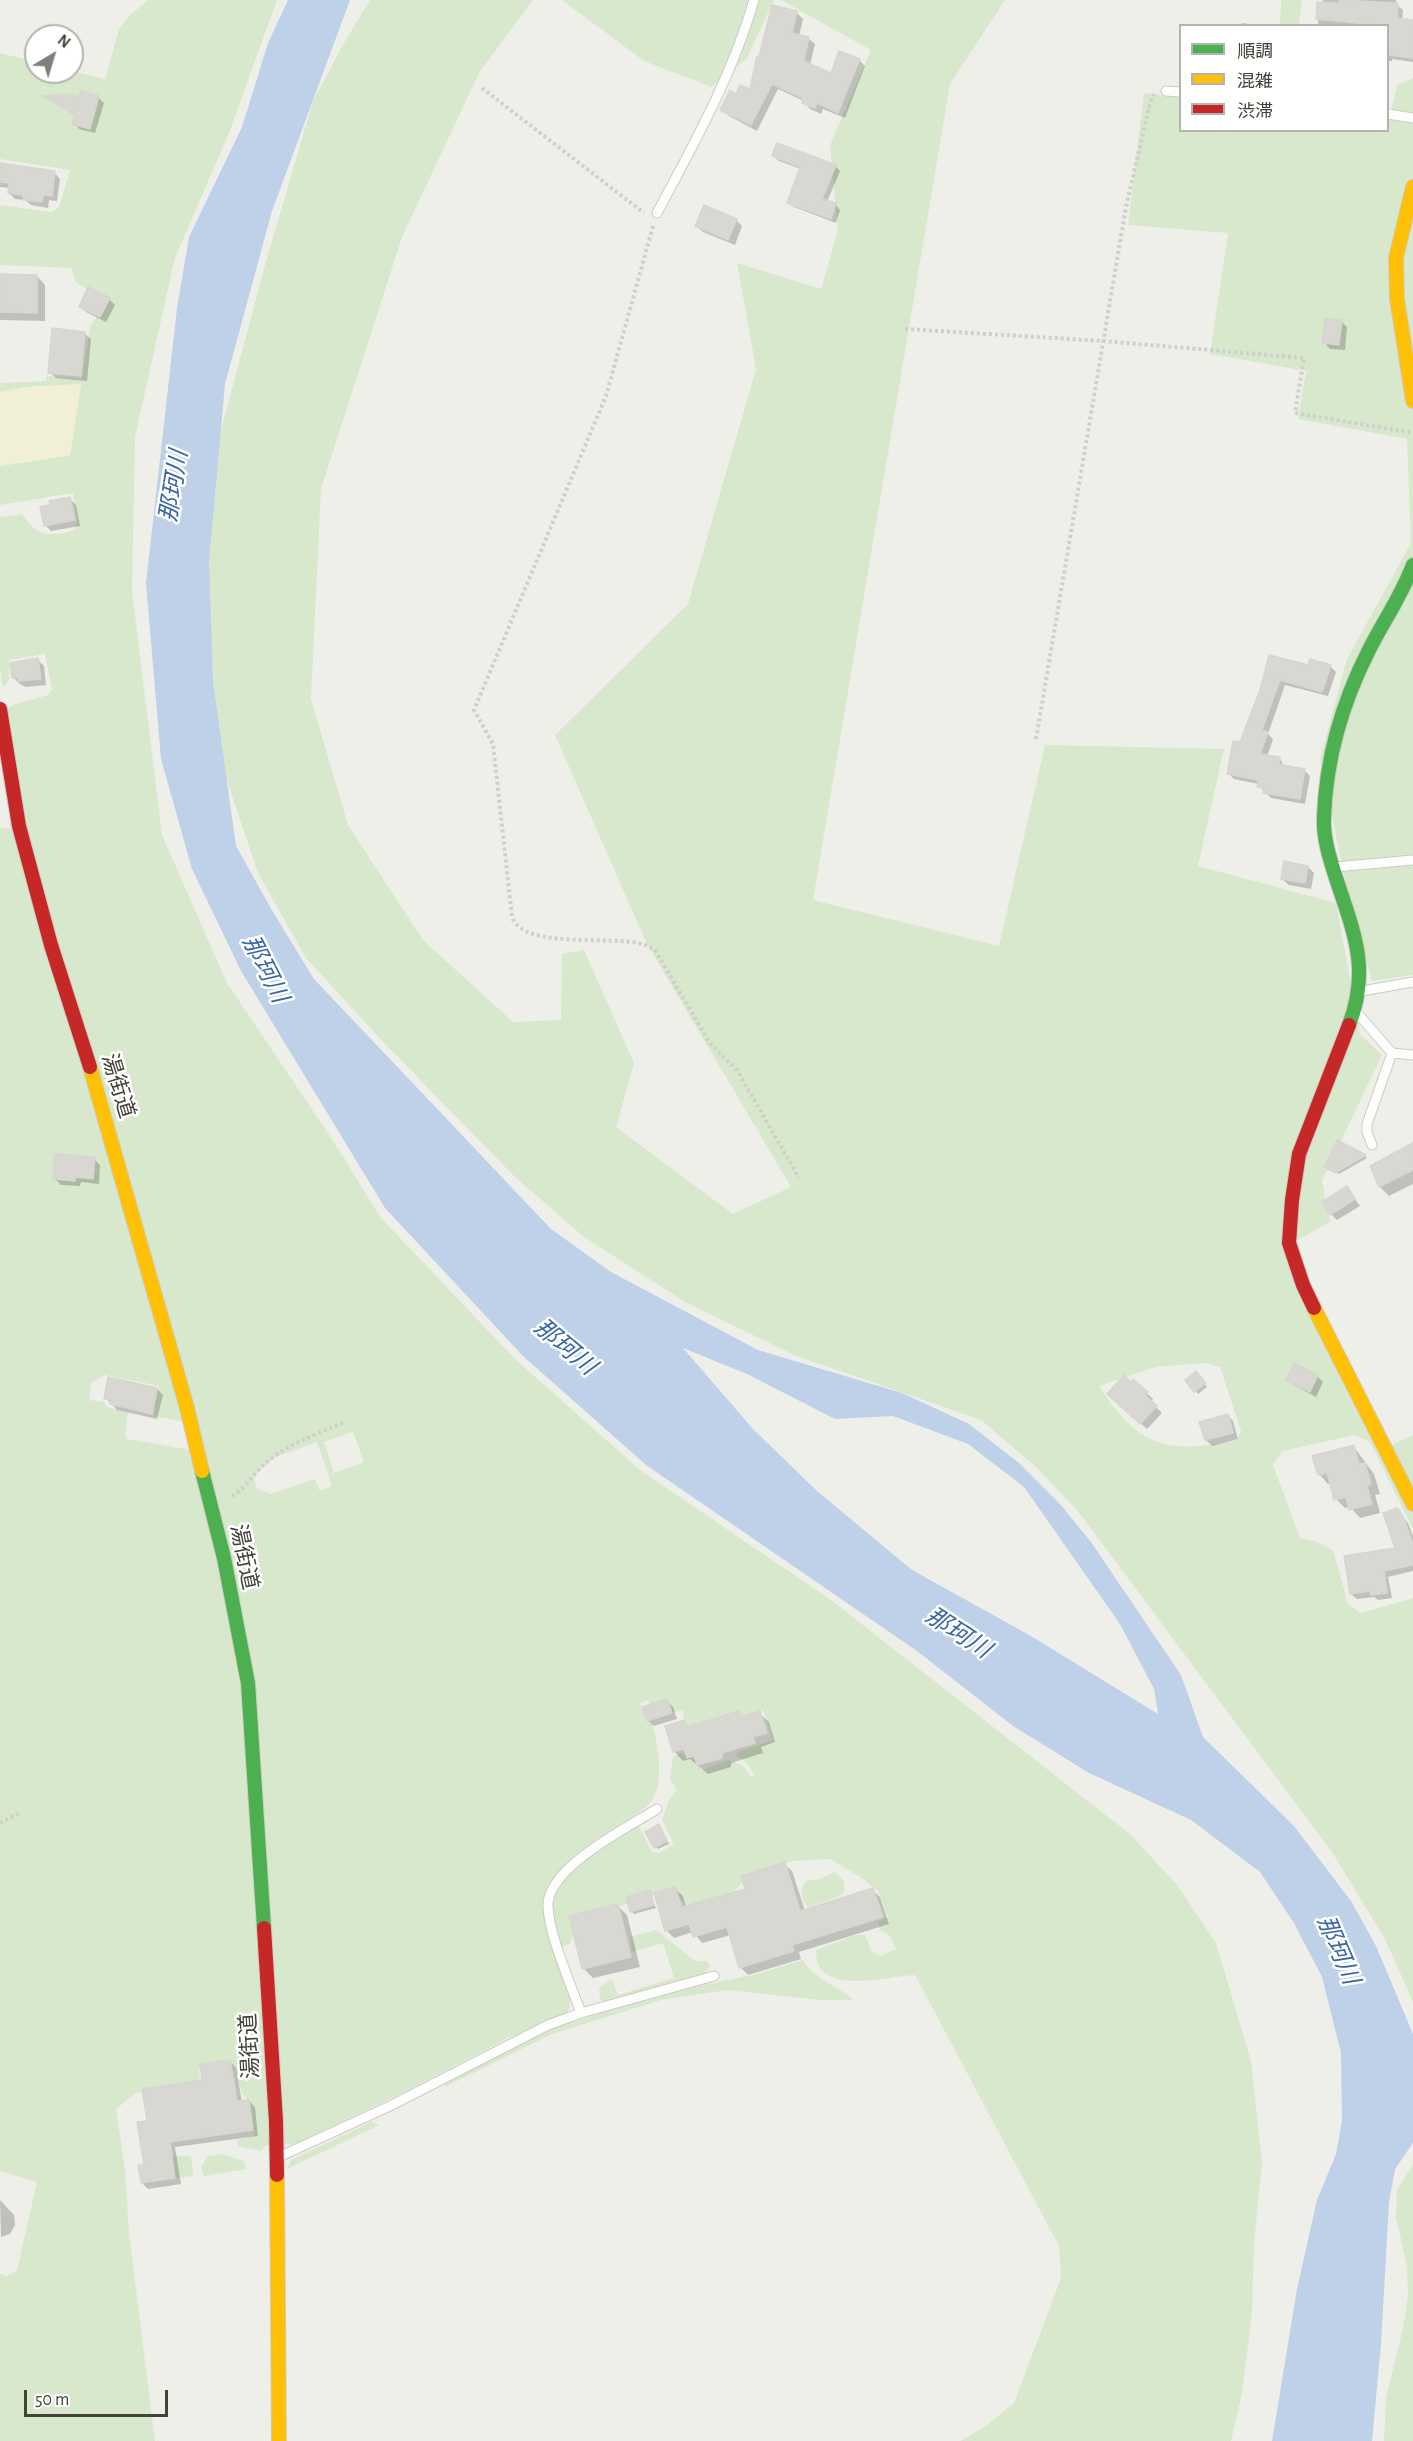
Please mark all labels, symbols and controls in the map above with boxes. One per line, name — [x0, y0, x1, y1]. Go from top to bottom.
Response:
north arrow — [24, 24, 84, 84]
legend — [1179, 24, 1389, 132]
text: N — [55, 32, 73, 51]
text: 順調 — [1237, 43, 1273, 61]
text: 混雑 — [1237, 73, 1273, 91]
text: 渋滞 — [1237, 103, 1273, 121]
water label: 那珂川 — [154, 448, 194, 524]
water label: 那珂川 — [236, 930, 294, 1008]
street label: 湯街道 — [96, 1051, 140, 1121]
water label: 那珂川 — [528, 1313, 602, 1381]
street label: 湯街道 — [224, 1522, 264, 1592]
water label: 那珂川 — [920, 1601, 996, 1665]
water label: 那珂川 — [1311, 1911, 1365, 1989]
street label: 湯街道 — [235, 2012, 265, 2080]
scale bar — [27, 2378, 171, 2416]
text: 50 m — [35, 2391, 69, 2409]

